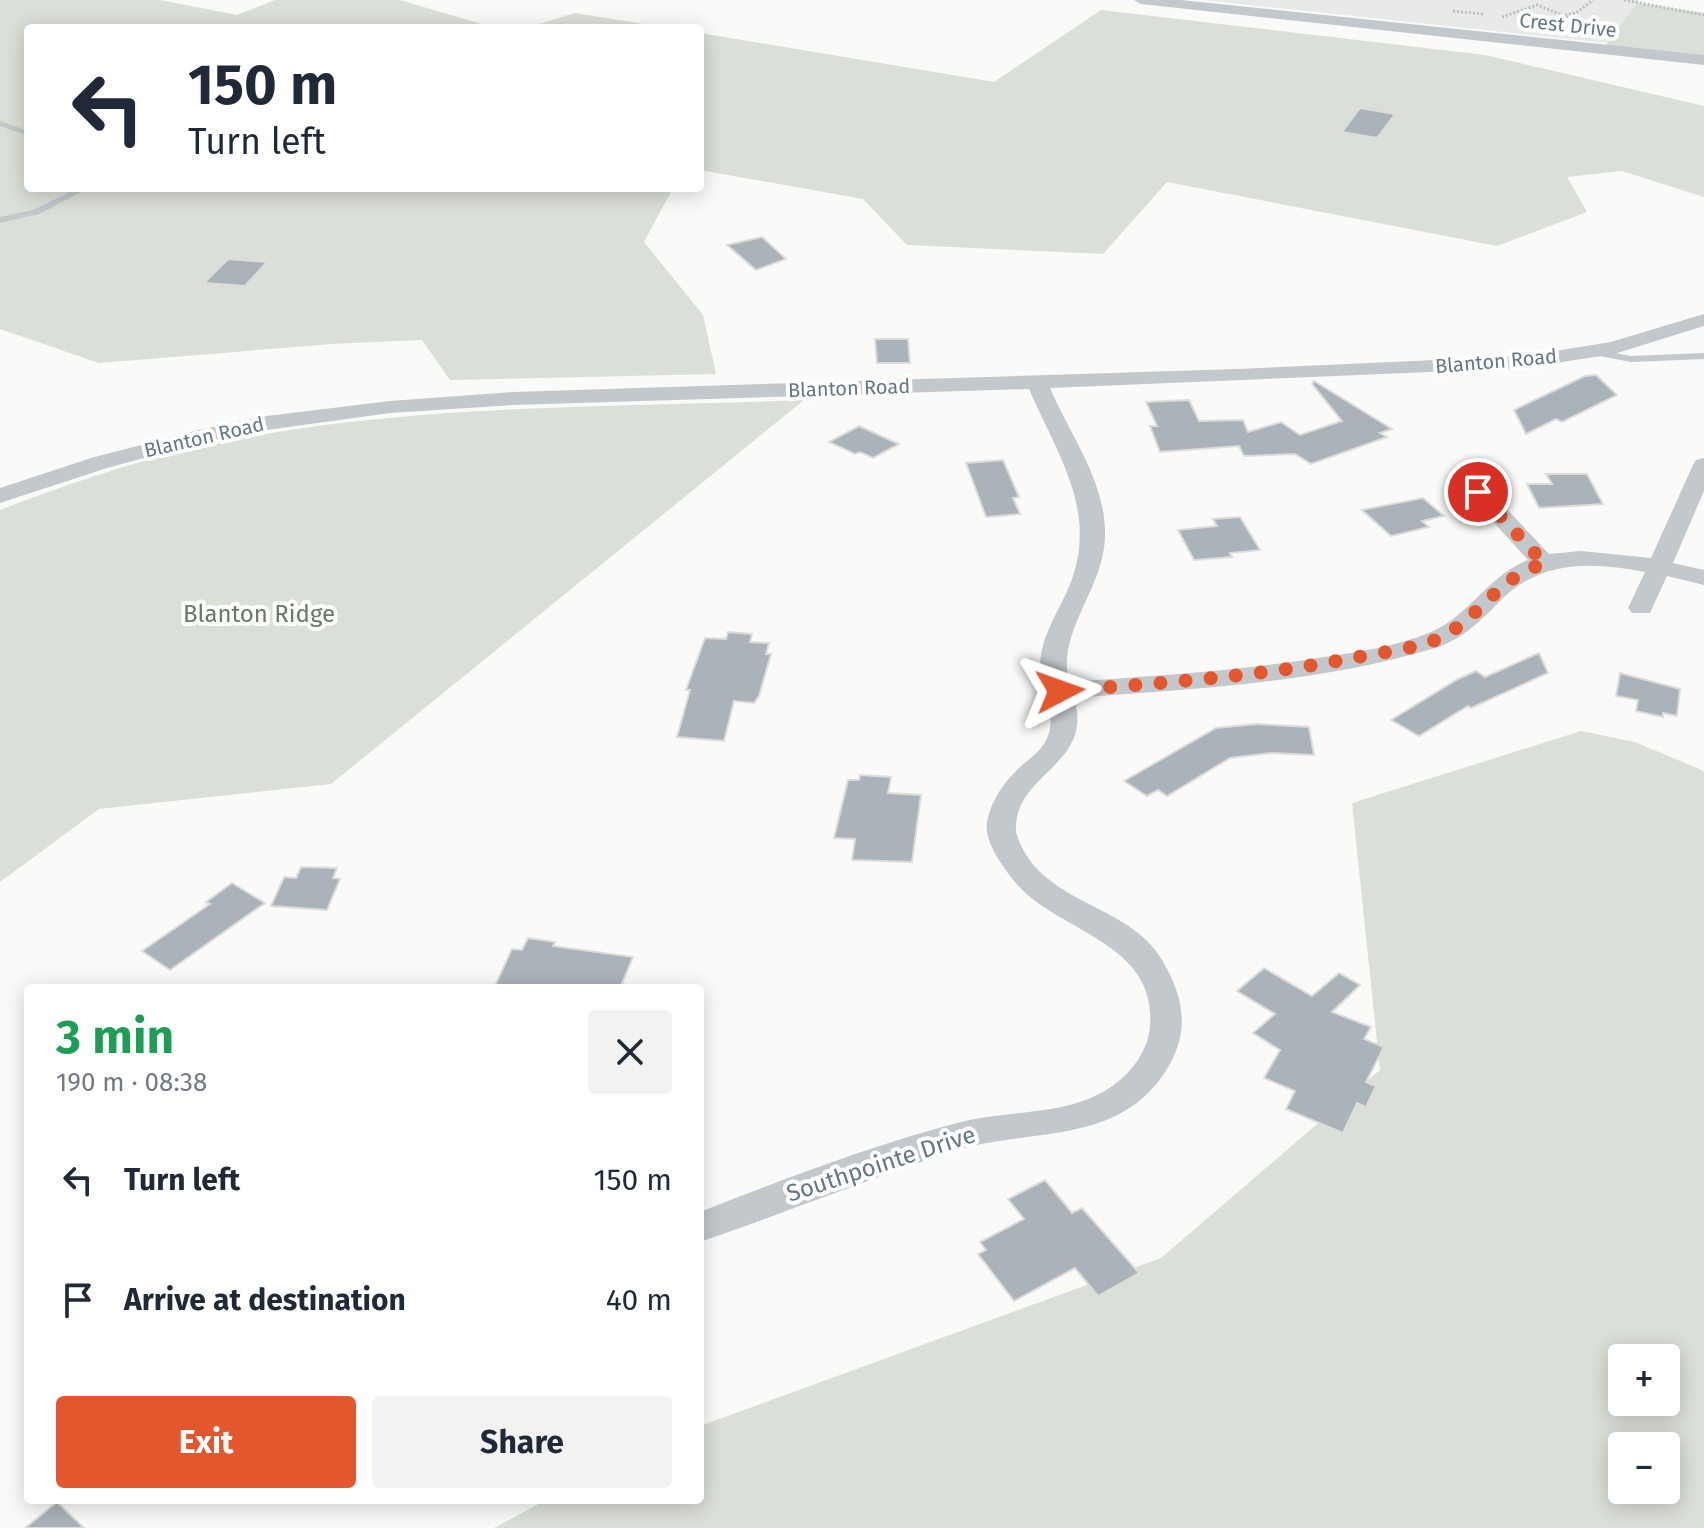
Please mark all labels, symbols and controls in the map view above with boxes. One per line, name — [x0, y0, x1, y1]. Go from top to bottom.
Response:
street label: Crest Drive — [1518, 8, 1618, 42]
text: 150 m — [188, 52, 337, 119]
icon: left — [56, 56, 160, 160]
text: Turn left — [188, 120, 326, 164]
street label: Blanton Road — [1434, 344, 1558, 378]
street label: Blanton Road — [787, 374, 911, 402]
street label: Blanton Road — [142, 412, 266, 462]
pin — [1444, 458, 1512, 526]
icon: arrive — [1456, 470, 1500, 514]
park label: Blanton Ridge — [183, 600, 335, 628]
position arrow — [1018, 649, 1102, 733]
text: 3 min — [56, 1008, 174, 1066]
button: close — [588, 1010, 672, 1094]
text: 190 m · 08:38 — [56, 1067, 207, 1098]
street label: Southpointe Drive — [783, 1120, 979, 1208]
icon: left — [56, 1158, 100, 1202]
text: Turn left — [124, 1162, 240, 1198]
text: 150 m — [594, 1162, 672, 1198]
icon: arrive — [56, 1278, 100, 1322]
text: Arrive at destination — [124, 1282, 406, 1318]
text: 40 m — [606, 1282, 672, 1318]
map controls — [1608, 1344, 1680, 1504]
button: + — [1608, 1344, 1680, 1416]
button: Exit — [56, 1396, 356, 1488]
button: Share — [372, 1396, 672, 1488]
button: − — [1608, 1432, 1680, 1504]

